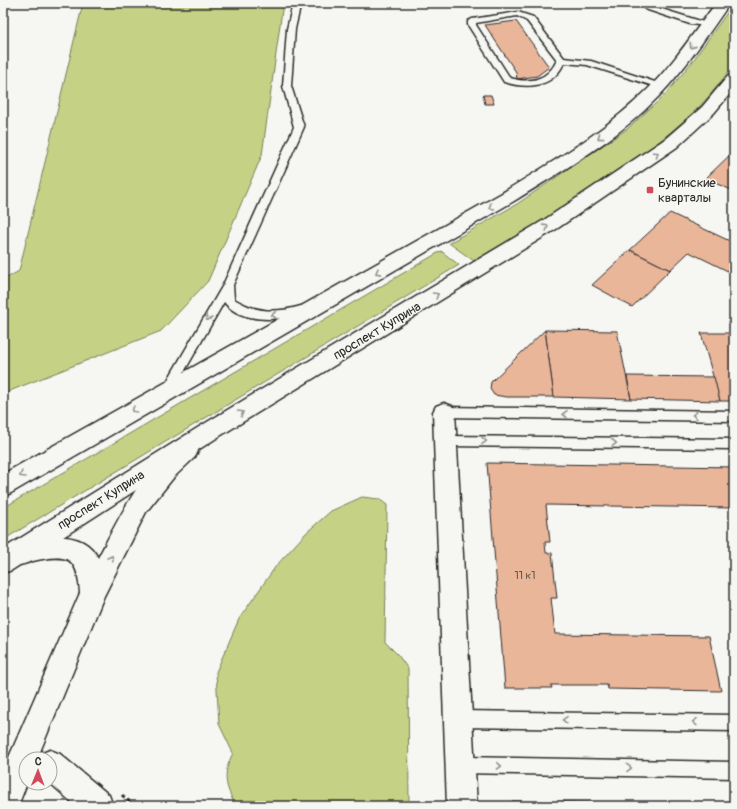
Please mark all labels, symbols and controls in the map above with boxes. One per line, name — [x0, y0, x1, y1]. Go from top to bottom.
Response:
one-way arrow — [690, 41, 697, 48]
one-way arrow — [598, 132, 605, 139]
one-way arrow — [651, 152, 658, 159]
place label: Бунинские кварталы — [658, 175, 716, 206]
marker: Бунинские кварталы — [645, 185, 655, 195]
one-way arrow — [488, 203, 495, 210]
one-way arrow — [542, 224, 549, 231]
one-way arrow — [375, 267, 382, 274]
one-way arrow — [432, 292, 439, 300]
street label: проспект Куприна — [330, 299, 424, 363]
one-way arrow — [271, 311, 277, 320]
one-way arrow — [206, 314, 213, 321]
one-way arrow — [131, 406, 138, 413]
one-way arrow — [237, 410, 244, 418]
one-way arrow — [562, 410, 568, 418]
one-way arrow — [692, 411, 698, 419]
one-way arrow — [481, 437, 487, 445]
one-way arrow — [611, 439, 617, 447]
street label: проспект Куприна — [55, 467, 147, 533]
one-way arrow — [19, 471, 26, 478]
one-way arrow — [106, 555, 113, 563]
house number: 11 к1 — [515, 569, 535, 582]
one-way arrow — [562, 716, 568, 725]
one-way arrow — [692, 718, 698, 727]
north arrow — [18, 751, 58, 791]
text: С — [35, 755, 42, 768]
one-way arrow — [496, 762, 502, 770]
one-way arrow — [626, 764, 632, 772]

